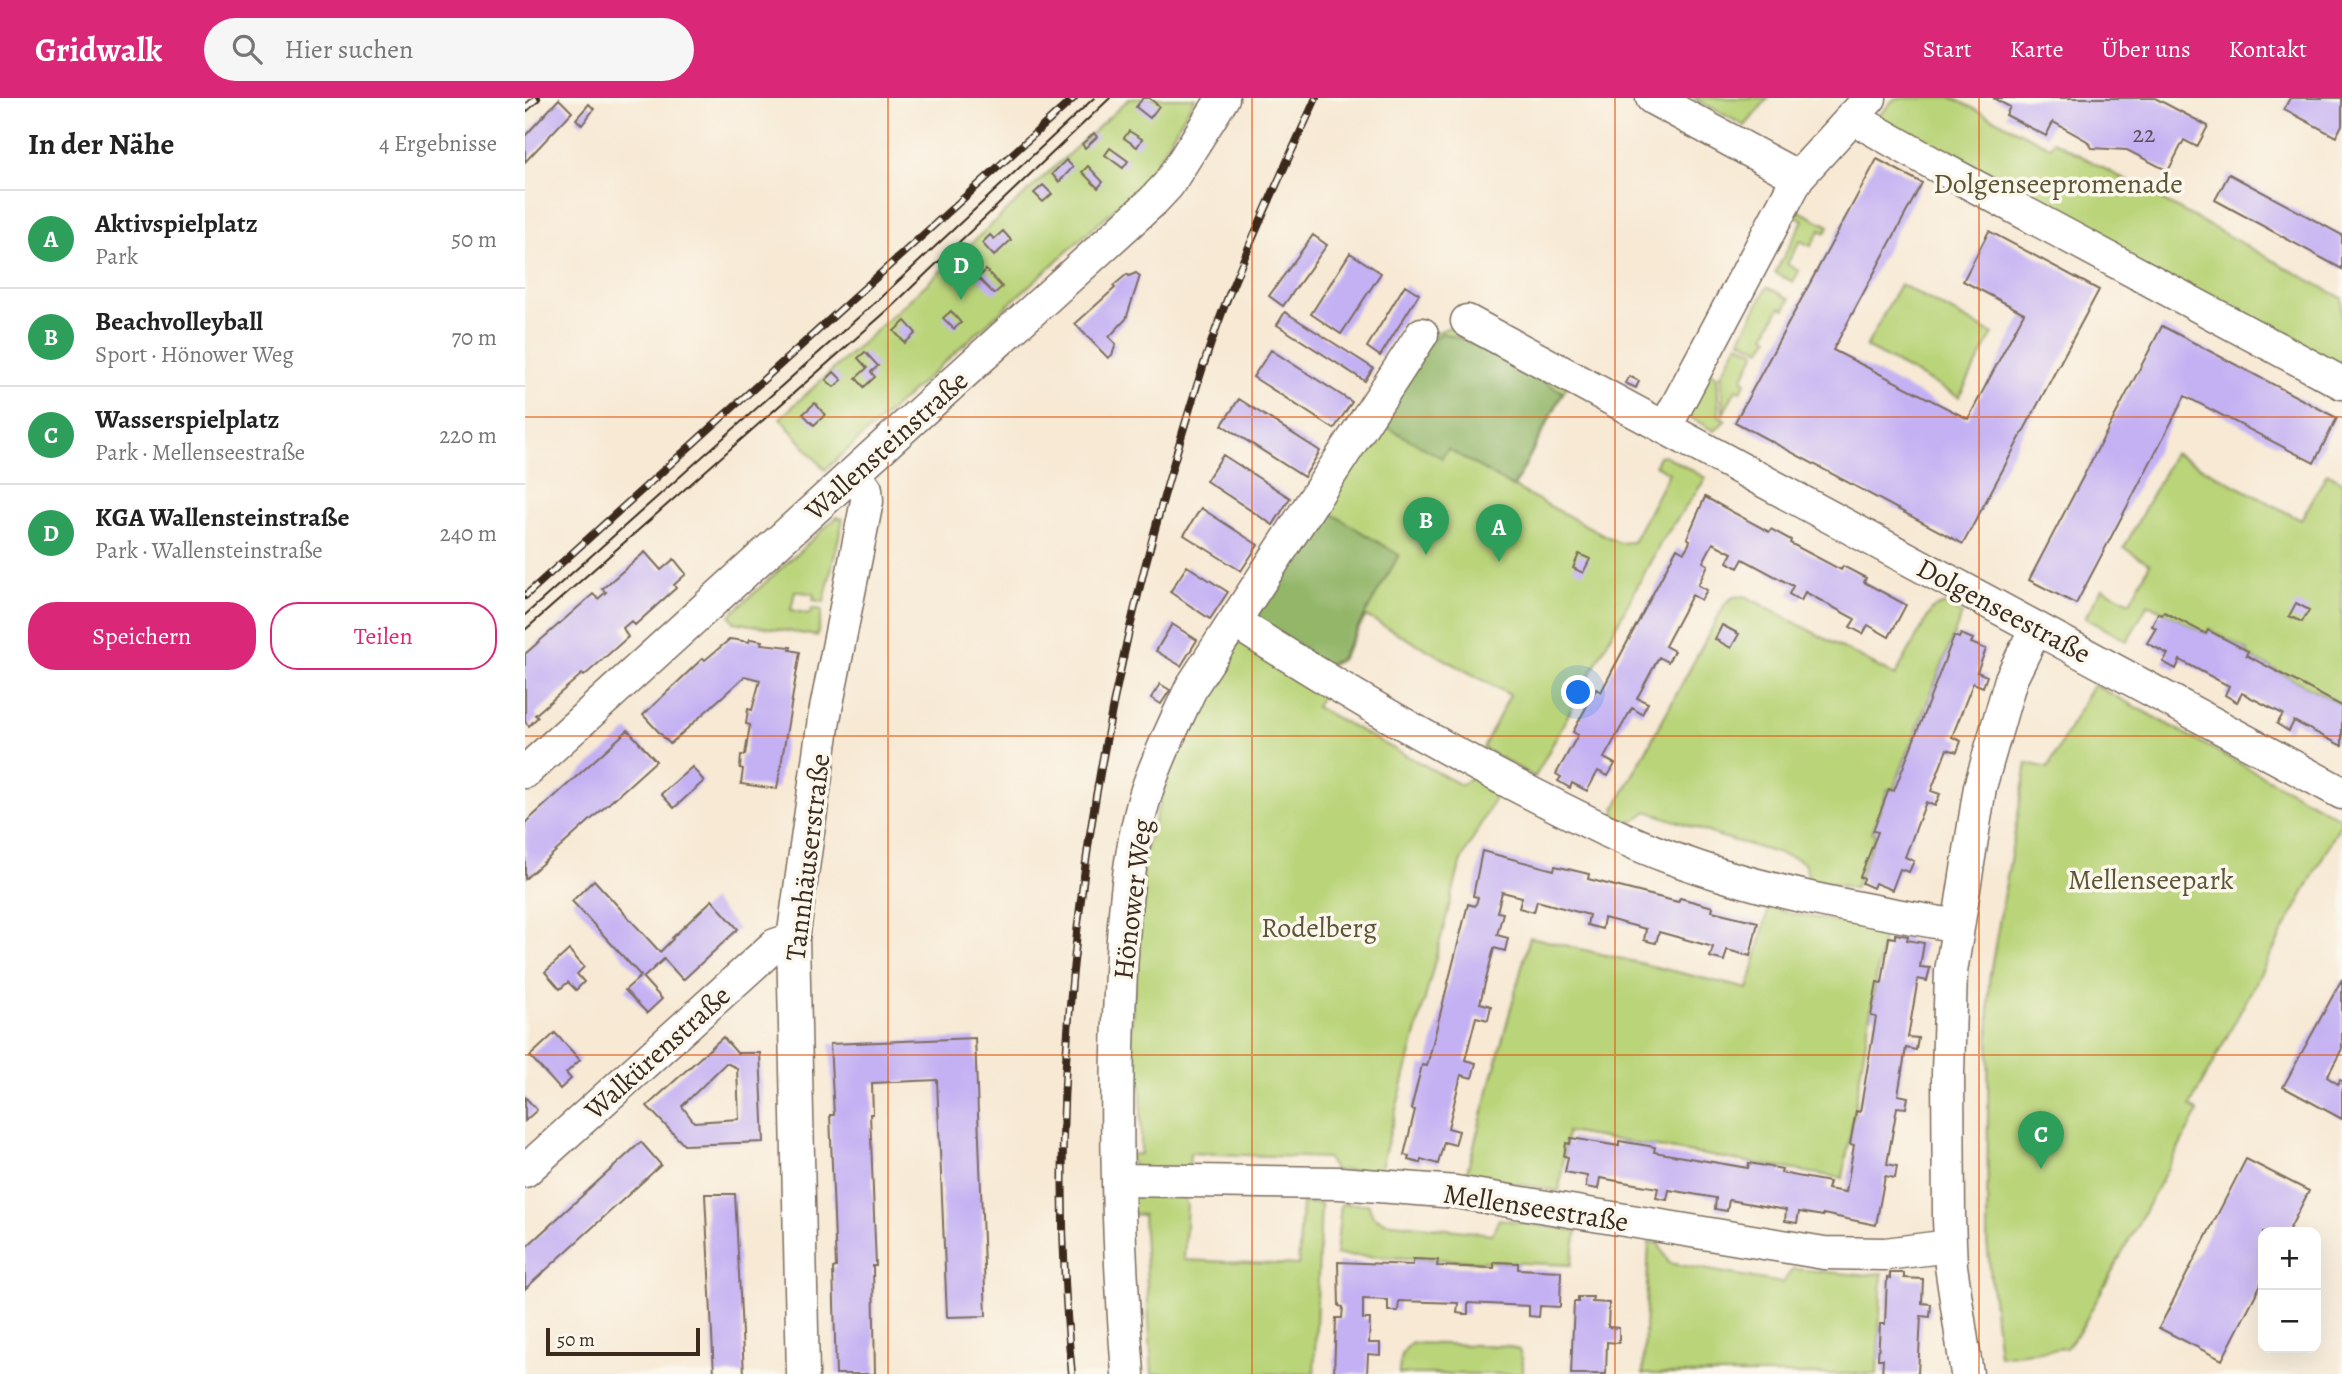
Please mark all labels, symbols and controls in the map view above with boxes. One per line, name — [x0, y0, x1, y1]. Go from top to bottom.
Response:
search box — [204, 18, 694, 81]
text: Gridwalk — [35, 27, 162, 72]
icon: search — [228, 30, 266, 68]
text: Hier suchen — [284, 32, 413, 67]
text: Start — [1923, 33, 1972, 65]
text: Karte — [2010, 33, 2064, 65]
text: Über uns — [2102, 33, 2191, 65]
text: Kontakt — [2229, 33, 2307, 65]
house number: 22 — [2133, 118, 2155, 150]
text: In der Nähe — [28, 124, 174, 164]
text: 4 Ergebnisse — [379, 128, 497, 159]
park label: Dolgenseepromenade — [1933, 165, 2183, 203]
text: Aktivspielplatz — [95, 206, 258, 241]
text: A — [44, 224, 58, 255]
text: 50 m — [451, 224, 497, 255]
text: Park — [95, 241, 138, 272]
pin: D — [938, 242, 984, 300]
text: Beachvolleyball — [95, 304, 263, 339]
text: B — [44, 322, 58, 353]
text: 70 m — [451, 322, 497, 353]
text: Sport · Hönower Weg — [95, 339, 294, 370]
street label: Wallensteinstraße — [796, 362, 977, 530]
text: Wasserspielplatz — [95, 402, 279, 437]
text: C — [44, 420, 58, 451]
text: 220 m — [439, 420, 497, 451]
text: Park · Mellenseestraße — [95, 437, 305, 468]
pin: B — [1403, 497, 1449, 555]
text: KGA Wallensteinstraße — [95, 500, 349, 535]
pin: A — [1476, 504, 1522, 562]
text: D — [43, 518, 59, 549]
text: 240 m — [440, 518, 497, 549]
text: Park · Wallensteinstraße — [95, 535, 323, 566]
street label: Dolgenseestraße — [1910, 549, 2097, 673]
button: Speichern — [28, 602, 256, 670]
button: Teilen — [270, 602, 497, 670]
your location — [1561, 675, 1595, 709]
street label: Tannhäuserstraße — [776, 751, 840, 963]
street label: Hönower Weg — [1104, 817, 1162, 982]
park label: Mellenseepark — [2068, 861, 2234, 899]
park label: Rodelberg — [1261, 909, 1377, 947]
street label: Walkürenstraße — [576, 977, 739, 1129]
pin: C — [2018, 1111, 2064, 1169]
street label: Mellenseestraße — [1441, 1175, 1631, 1241]
map controls — [2258, 1227, 2321, 1353]
button: + — [2258, 1227, 2321, 1290]
button: − — [2258, 1290, 2321, 1353]
scale bar — [546, 1325, 700, 1357]
text: 50 m — [557, 1327, 595, 1353]

